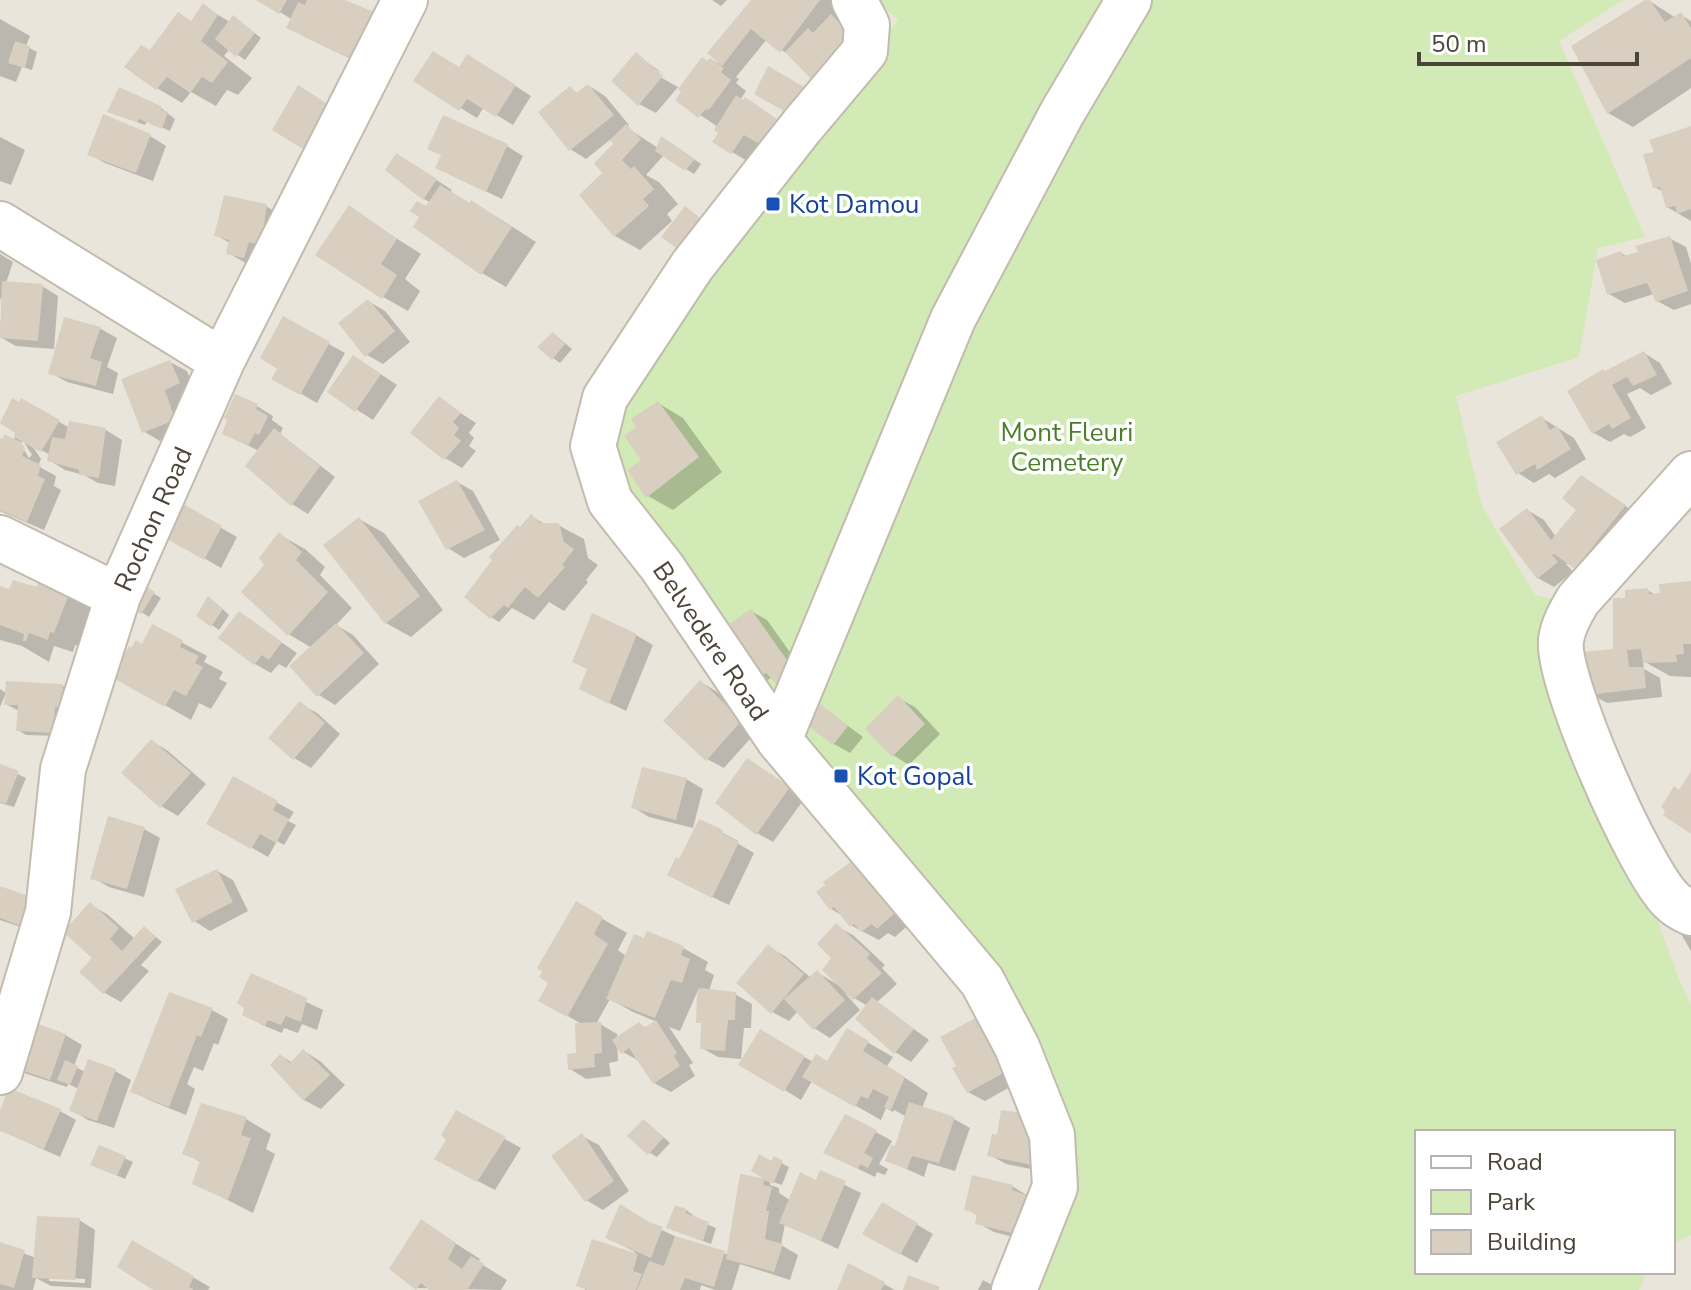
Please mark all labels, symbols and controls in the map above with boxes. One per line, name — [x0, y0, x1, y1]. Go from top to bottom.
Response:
scale bar — [1419, 16, 1637, 66]
text: 50 m — [1431, 28, 1487, 60]
place label: Kot Damou — [789, 187, 919, 222]
marker: Kot Damou — [764, 195, 782, 213]
park label: Mont Fleuri Cemetery — [1001, 415, 1133, 480]
street label: Rochon Road — [106, 441, 201, 597]
street label: Belvedere Road — [644, 555, 777, 728]
place label: Kot Gopal — [857, 759, 973, 794]
marker: Kot Gopal — [832, 767, 850, 785]
legend — [1415, 1130, 1675, 1274]
text: Road — [1487, 1146, 1543, 1178]
text: Park — [1487, 1186, 1536, 1218]
text: Building — [1487, 1226, 1577, 1258]

